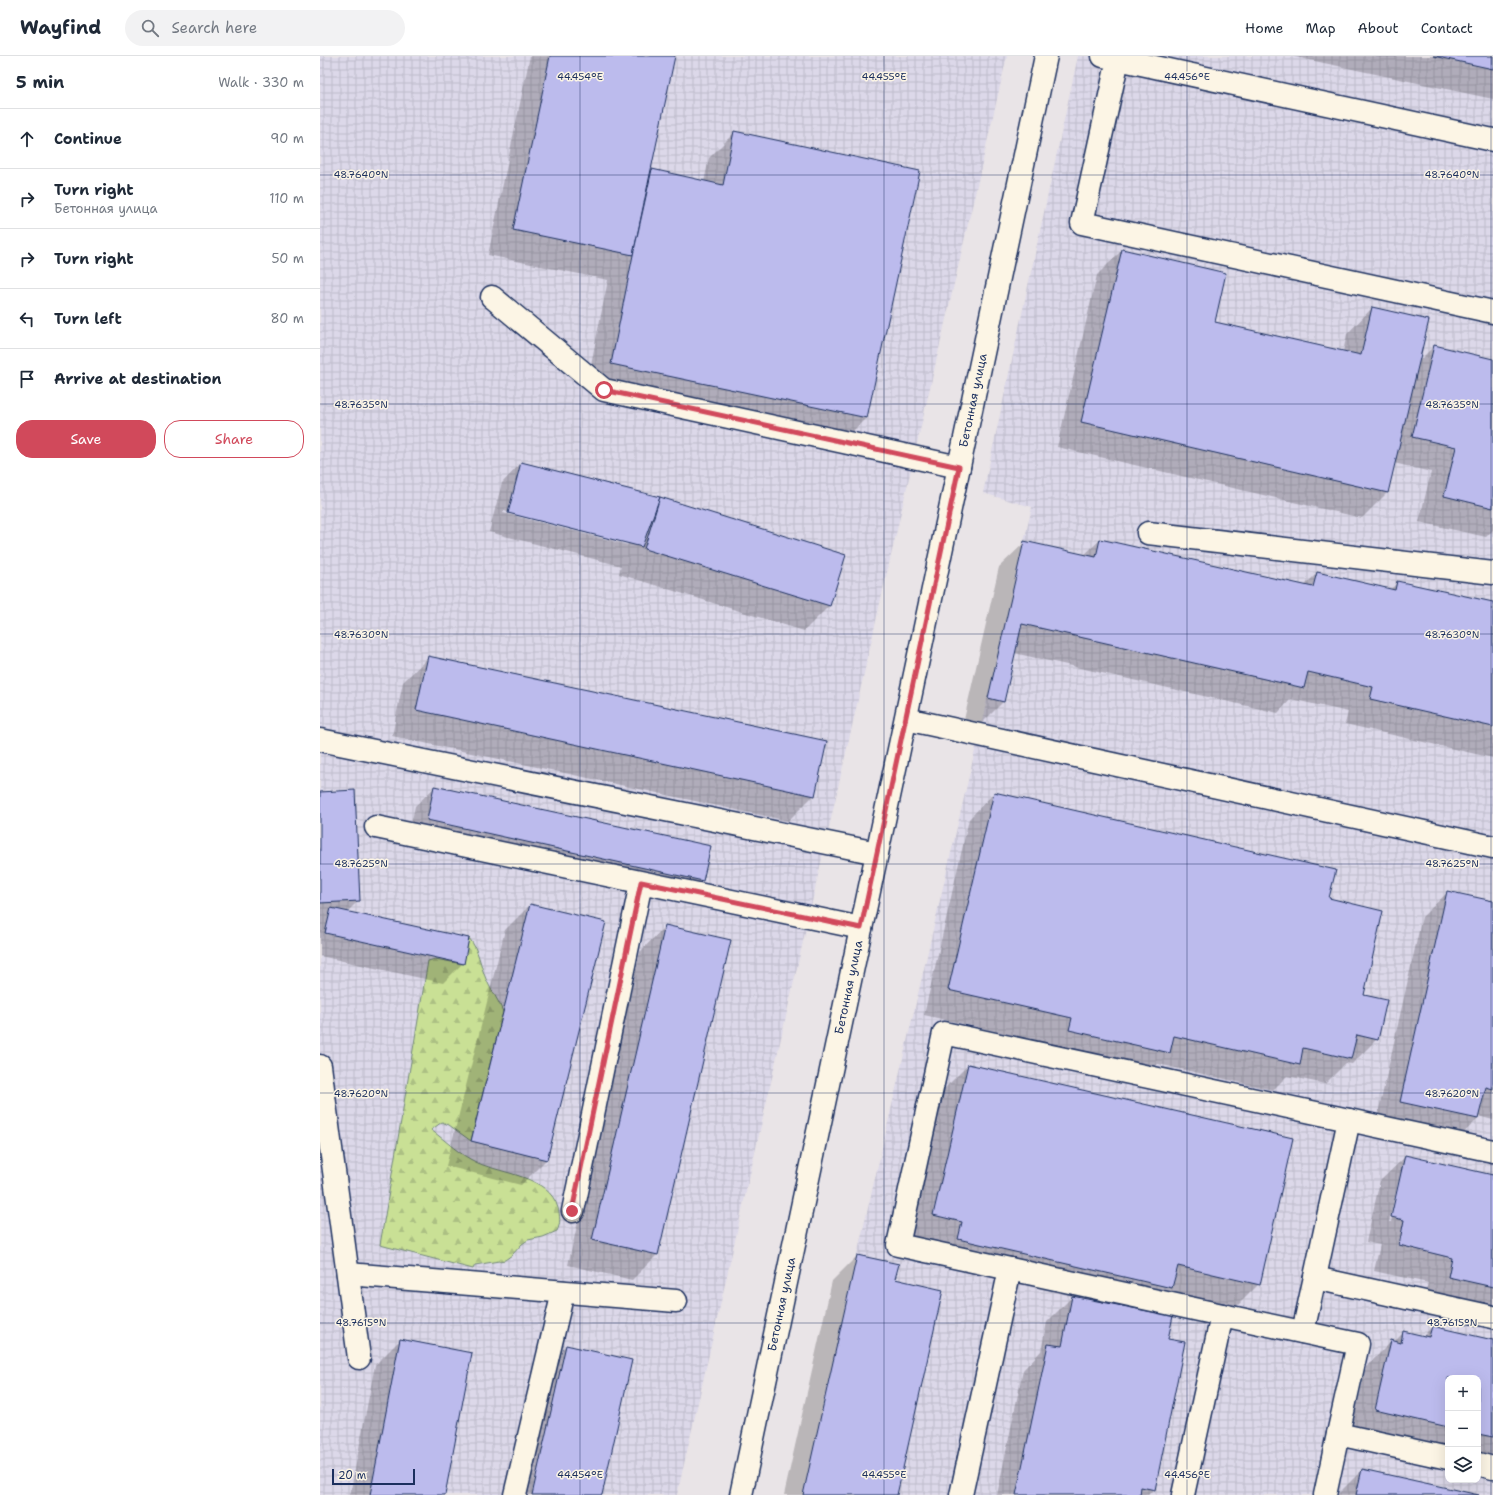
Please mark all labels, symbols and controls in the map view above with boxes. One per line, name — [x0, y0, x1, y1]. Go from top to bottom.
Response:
search box — [125, 10, 405, 46]
text: Wayfind — [20, 15, 101, 40]
icon: search — [139, 17, 161, 39]
text: Search here — [171, 18, 257, 38]
text: Home — [1245, 19, 1284, 37]
text: Map — [1306, 19, 1336, 37]
text: About — [1358, 19, 1399, 37]
text: Contact — [1421, 19, 1473, 37]
text: 44.454°E — [557, 70, 603, 83]
text: 44.455°E — [861, 70, 907, 83]
text: 44.456°E — [1164, 70, 1210, 83]
text: 5 min — [16, 71, 64, 93]
text: Walk · 330 m — [218, 74, 304, 91]
icon: ahead — [16, 128, 38, 150]
text: Continue — [54, 129, 122, 149]
text: 90 m — [270, 130, 304, 147]
text: 48.7640°N — [333, 168, 389, 181]
text: 48.7640°N — [1424, 168, 1480, 181]
text: Turn right — [54, 180, 134, 200]
icon: right — [16, 188, 38, 210]
text: 110 m — [269, 190, 304, 207]
text: Бетонная улица — [54, 200, 158, 217]
icon: right — [16, 248, 38, 270]
text: Turn right — [54, 249, 134, 269]
text: 50 m — [271, 250, 304, 267]
icon: left — [16, 308, 38, 330]
text: Turn left — [54, 309, 122, 329]
text: 80 m — [270, 310, 304, 327]
street label: Бетонная улица — [955, 351, 991, 449]
icon: arrive — [16, 368, 38, 390]
text: Arrive at destination — [54, 369, 222, 389]
route start — [595, 381, 613, 399]
text: 48.7635°N — [334, 398, 388, 411]
text: 48.7635°N — [1425, 398, 1479, 411]
button: Save — [16, 420, 156, 458]
button: Share — [164, 420, 304, 458]
text: 48.7630°N — [334, 628, 388, 641]
text: 48.7630°N — [1425, 628, 1479, 641]
text: 48.7625°N — [334, 857, 388, 870]
text: 48.7625°N — [1425, 857, 1479, 870]
street label: Бетонная улица — [831, 938, 866, 1036]
text: 48.7620°N — [334, 1087, 388, 1100]
text: 48.7620°N — [1425, 1087, 1479, 1100]
route end — [563, 1202, 581, 1220]
street label: Бетонная улица — [764, 1255, 799, 1353]
text: 48.7615°N — [336, 1316, 386, 1329]
text: 48.7615°N — [1427, 1316, 1477, 1329]
map controls — [1445, 1375, 1481, 1483]
button: + — [1445, 1375, 1481, 1411]
button: − — [1445, 1411, 1481, 1447]
button: layers — [1445, 1447, 1481, 1483]
scale bar — [332, 1467, 415, 1486]
text: 20 m — [338, 1468, 366, 1483]
text: 44.454°E — [557, 1468, 603, 1481]
text: 44.455°E — [861, 1468, 907, 1481]
text: 44.456°E — [1164, 1468, 1210, 1481]

